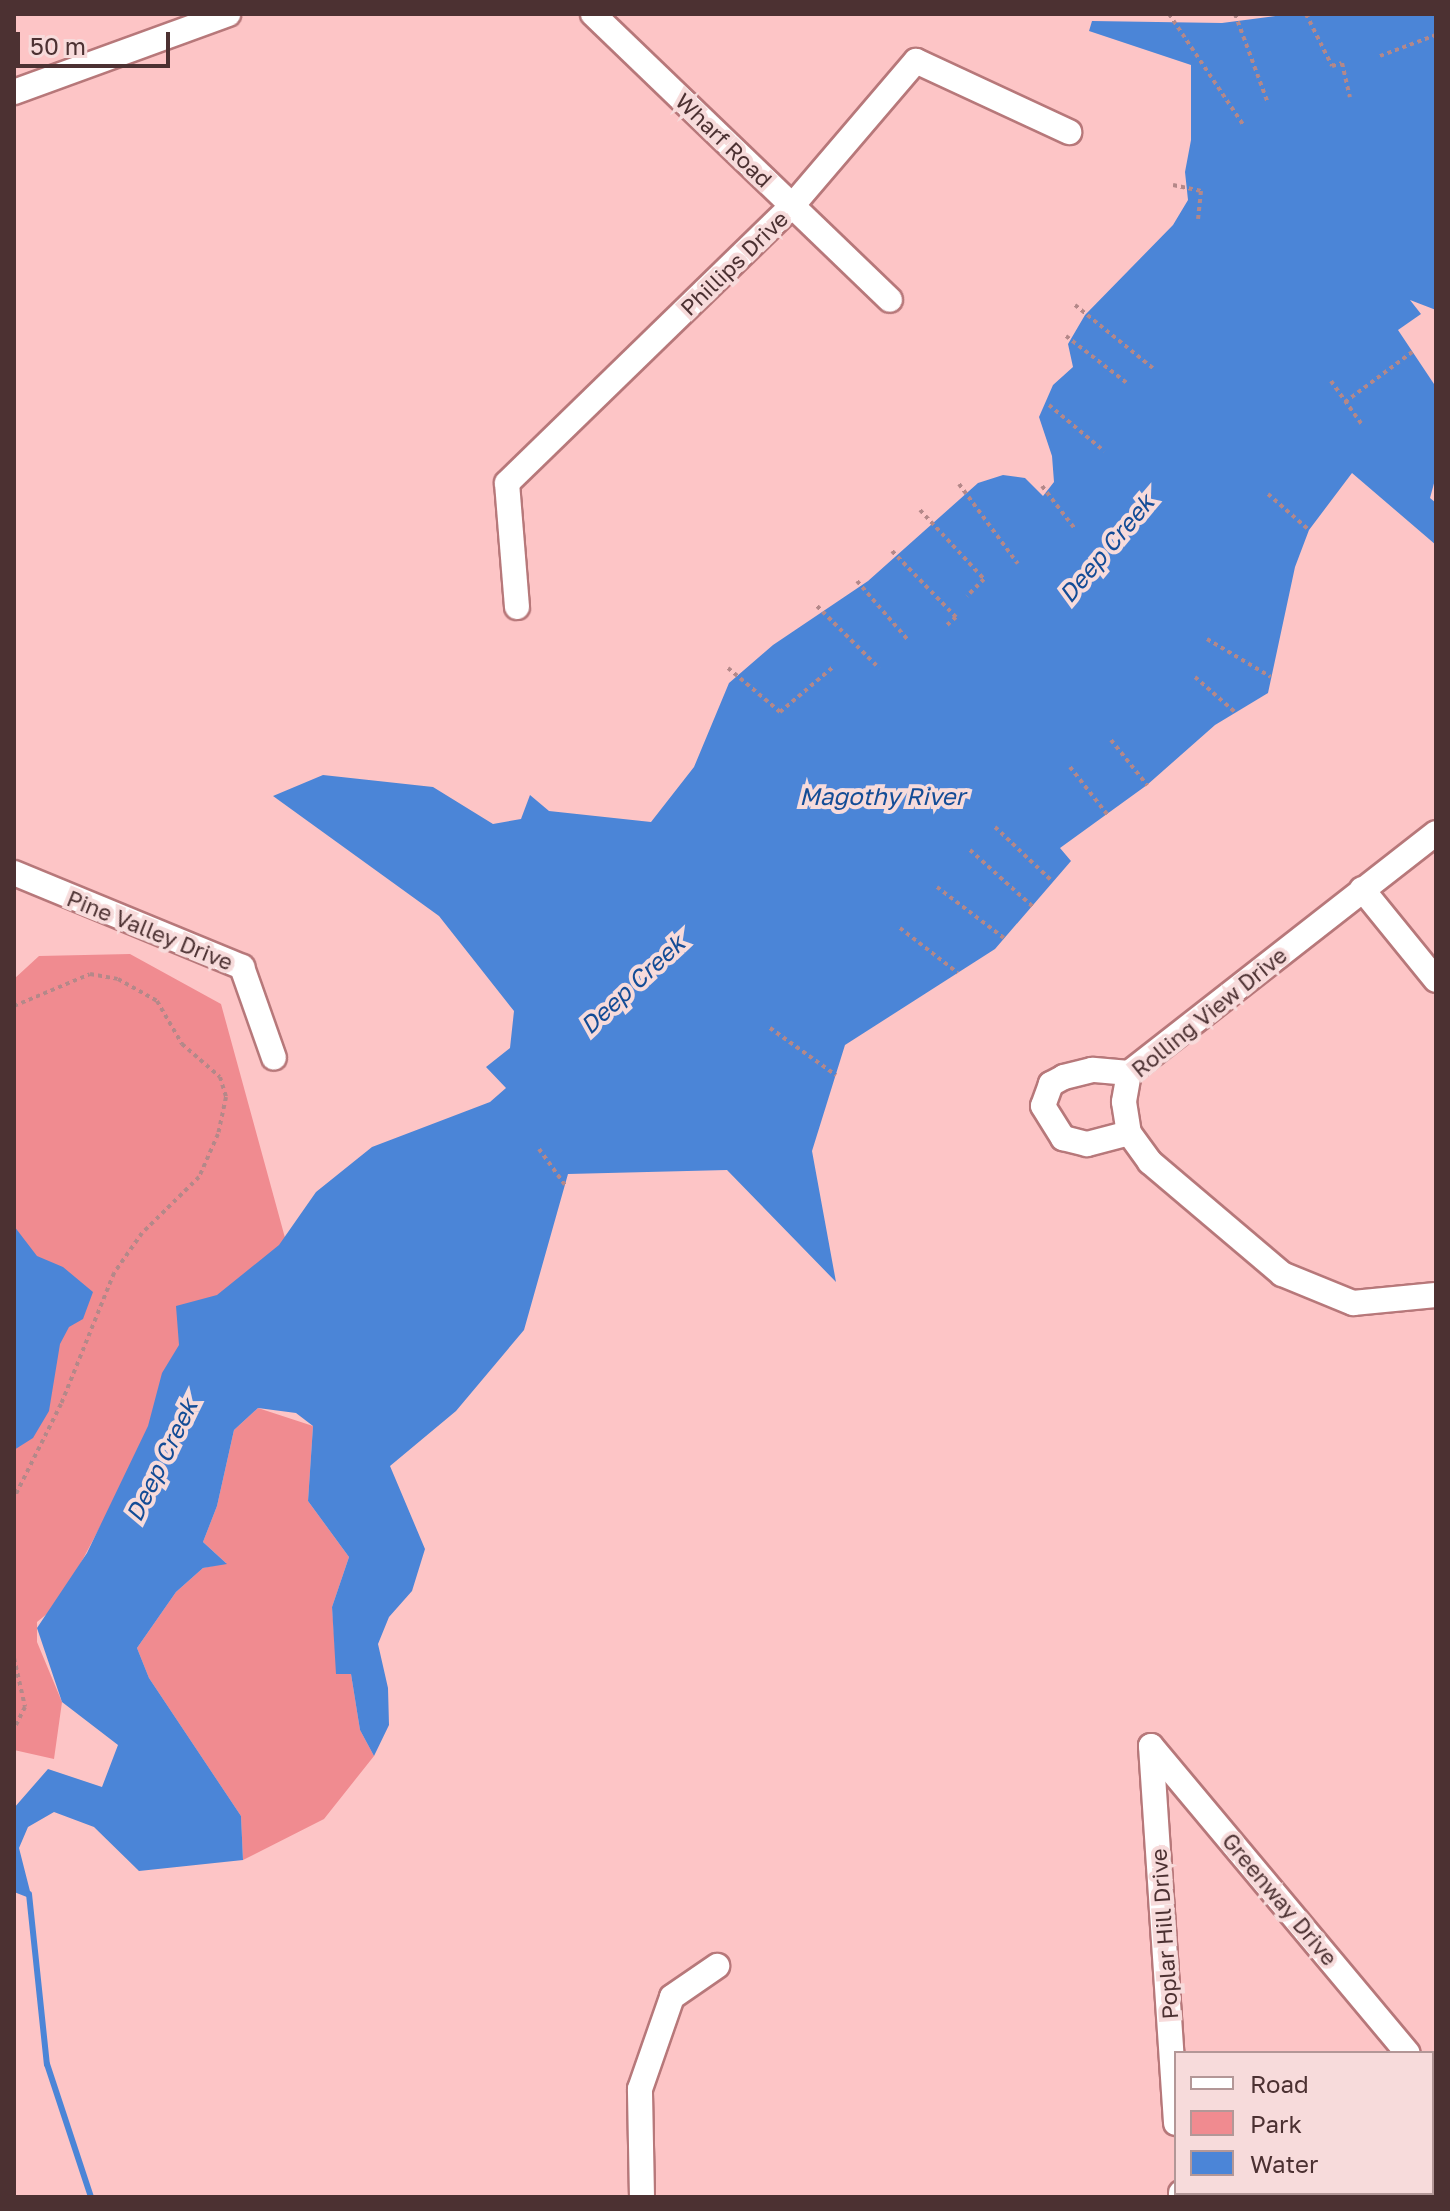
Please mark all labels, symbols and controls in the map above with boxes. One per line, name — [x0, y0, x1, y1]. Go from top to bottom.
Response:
scale bar — [20, 16, 174, 66]
text: 50 m — [30, 31, 86, 60]
street label: Wharf Road — [670, 88, 778, 192]
street label: Phillips Drive — [675, 205, 793, 321]
water label: Deep Creek — [1052, 488, 1160, 608]
water label: Magothy River — [799, 782, 965, 810]
street label: Pine Valley Drive — [63, 885, 237, 975]
water label: Deep Creek — [574, 928, 690, 1040]
street label: Rolling View Drive — [1126, 941, 1292, 1083]
water label: Deep Creek — [119, 1394, 203, 1526]
street label: Greenway Drive — [1217, 1828, 1343, 1970]
street label: Poplar Hill Drive — [1145, 1848, 1183, 2020]
legend — [1174, 2051, 1434, 2195]
text: Road — [1250, 2069, 1309, 2098]
text: Park — [1250, 2109, 1302, 2138]
text: Water — [1250, 2149, 1318, 2178]

